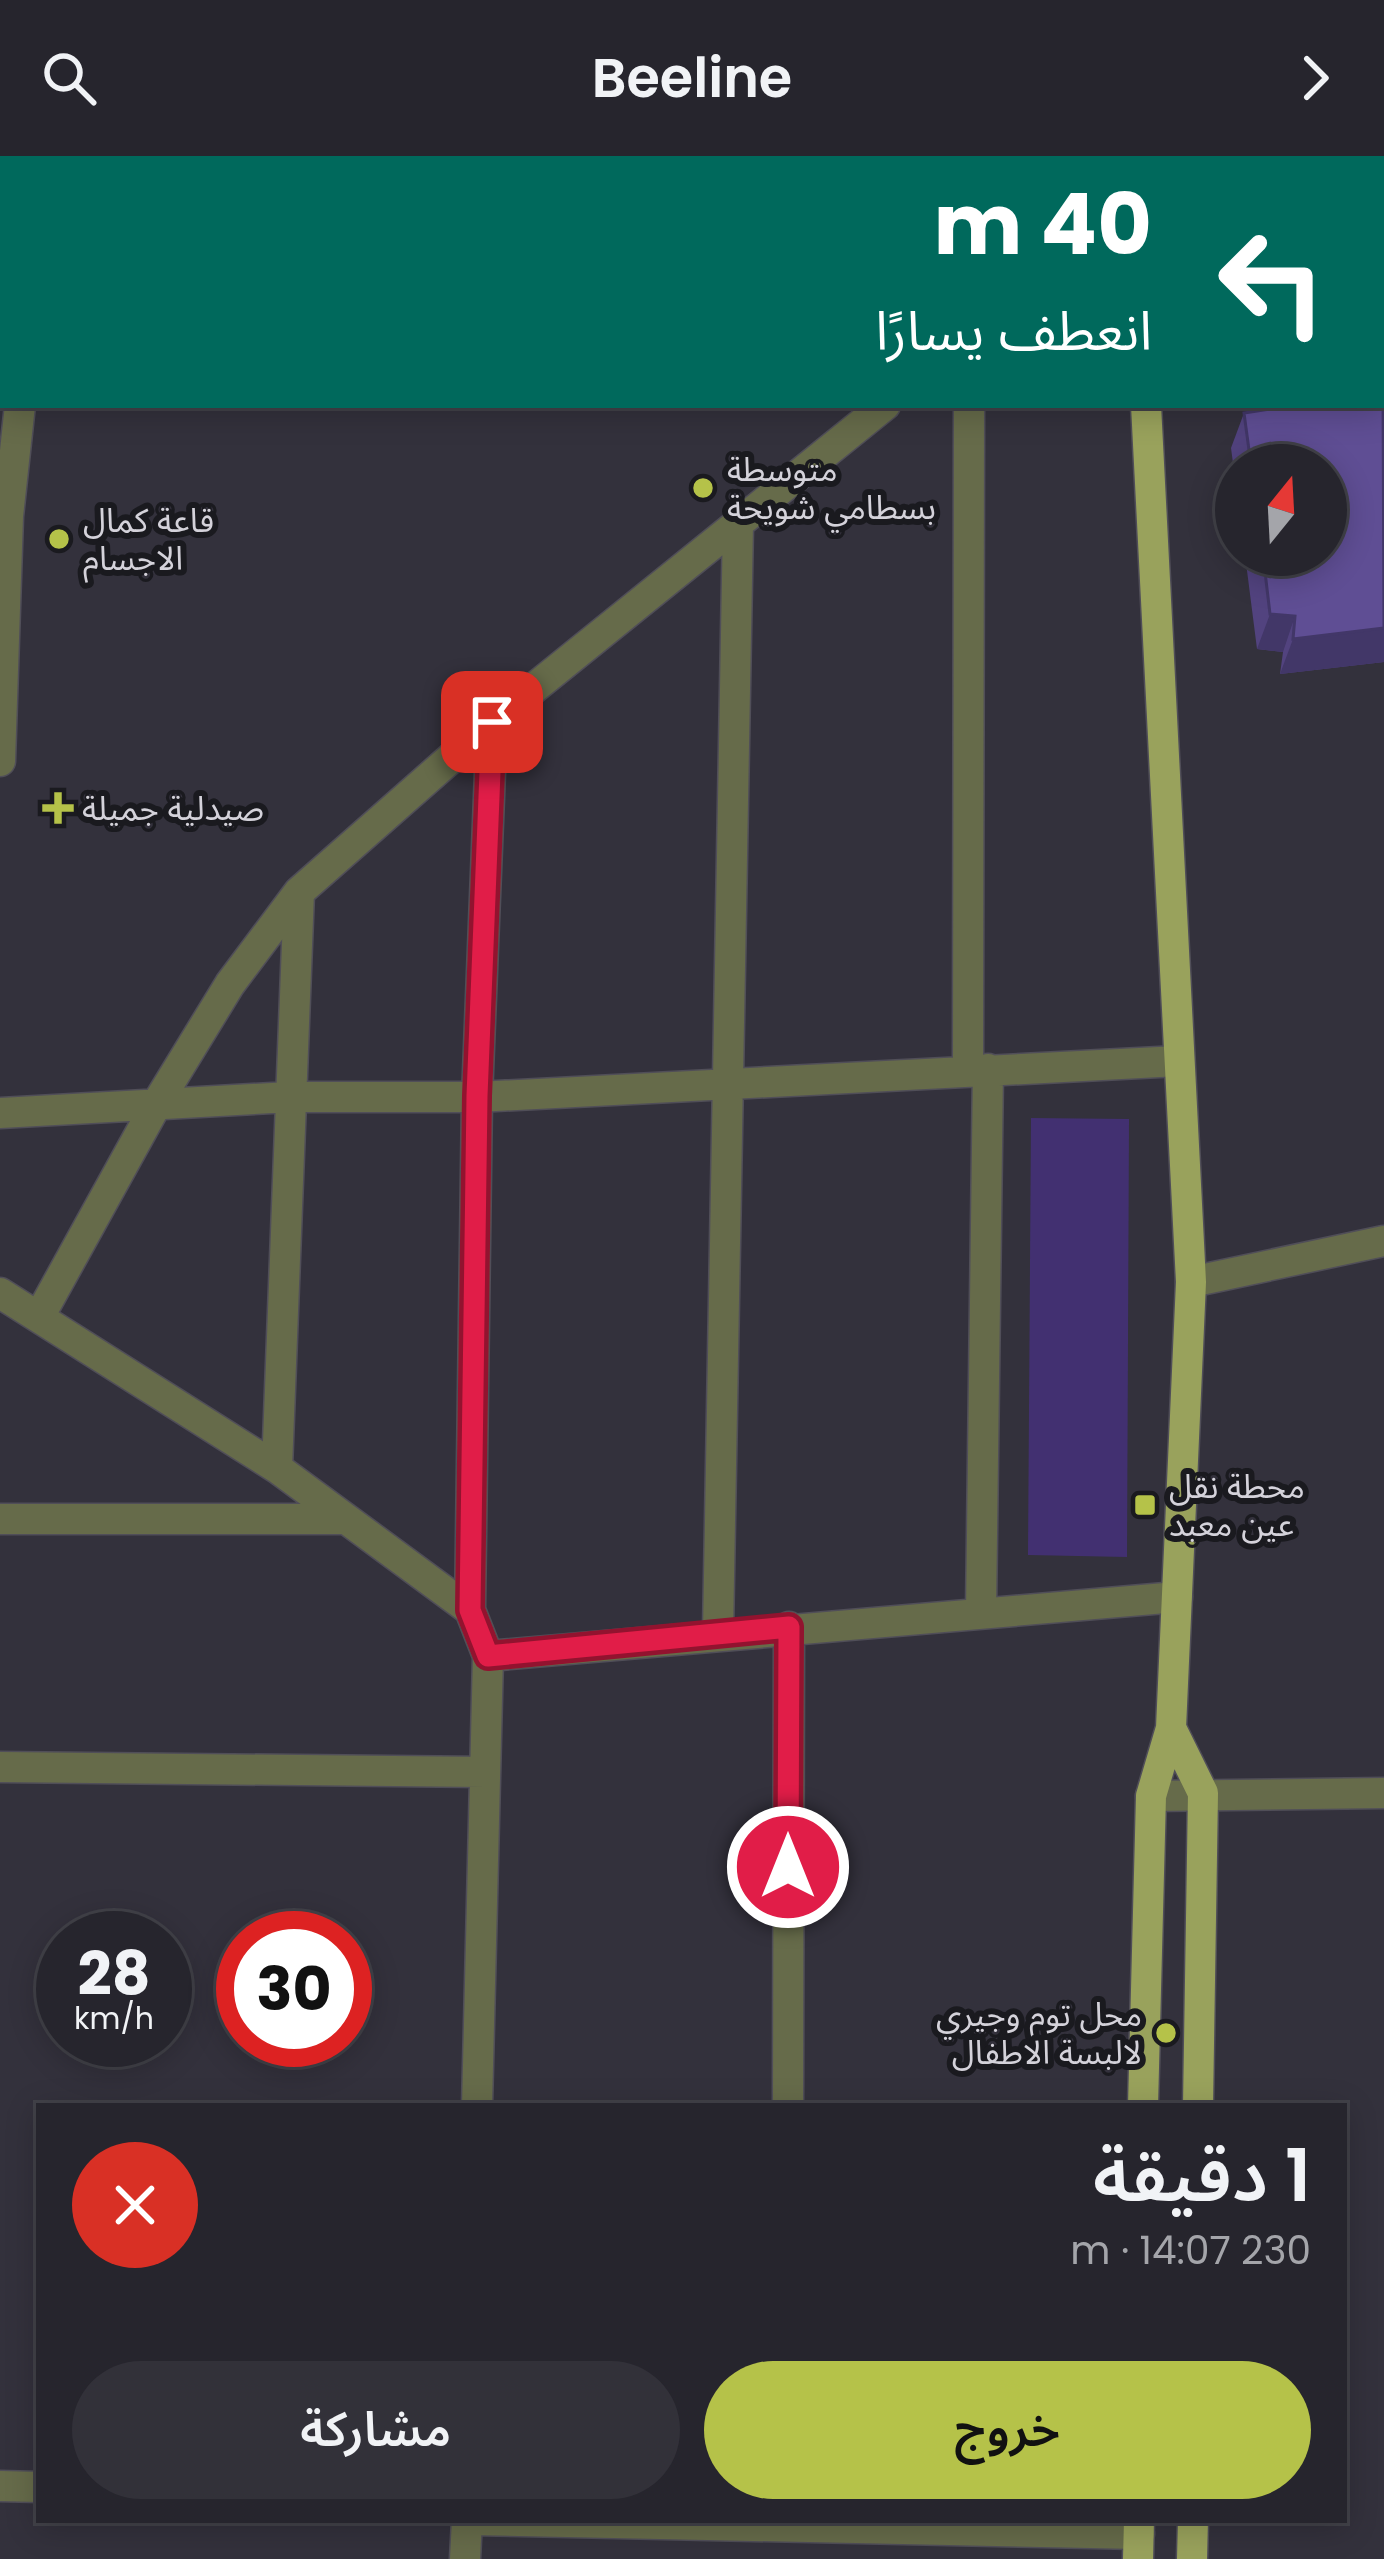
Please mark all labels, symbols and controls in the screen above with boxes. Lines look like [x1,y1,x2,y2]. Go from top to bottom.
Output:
text: Beeline [592,40,792,116]
icon: search [36,45,102,111]
icon: forward [1282,45,1348,111]
text: 40 m [934,166,1152,283]
icon: left [1194,204,1350,360]
text: انعطف يسارًا [875,293,1152,369]
north arrow [1215,444,1347,576]
map controls [1215,444,1347,576]
place label: متوسطة بسطامي شويحة [727,446,936,533]
marker: متوسطة بسطامي شويحة [690,475,716,501]
place label: قاعة كمال الاجسام [83,497,214,583]
marker: قاعة كمال الاجسام [46,526,72,552]
pin [441,671,543,773]
icon: arrive [459,689,525,755]
place label: صيدلية جميلة [82,785,264,832]
marker: صيدلية جميلة [45,795,71,821]
place label: محطة نقل عين معبد [1169,1463,1305,1548]
marker: محطة نقل عين معبد [1132,1492,1158,1518]
position arrow [725,1804,851,1930]
speed limit sign: 30 [216,1911,372,2067]
text: 28 [77,1932,151,2016]
place label: محل توم وجيري لالبسة الاطفال [936,1991,1142,2076]
text: km/h [74,1997,154,2040]
marker: محل توم وجيري لالبسة الاطفال [1153,2020,1179,2046]
text: 1 دقيقة [1093,2125,1311,2226]
button: close [72,2142,198,2268]
text: 230 m · 14:07 [1070,2223,1311,2278]
button: مشاركة [72,2361,680,2499]
button: خروج [704,2361,1311,2499]

